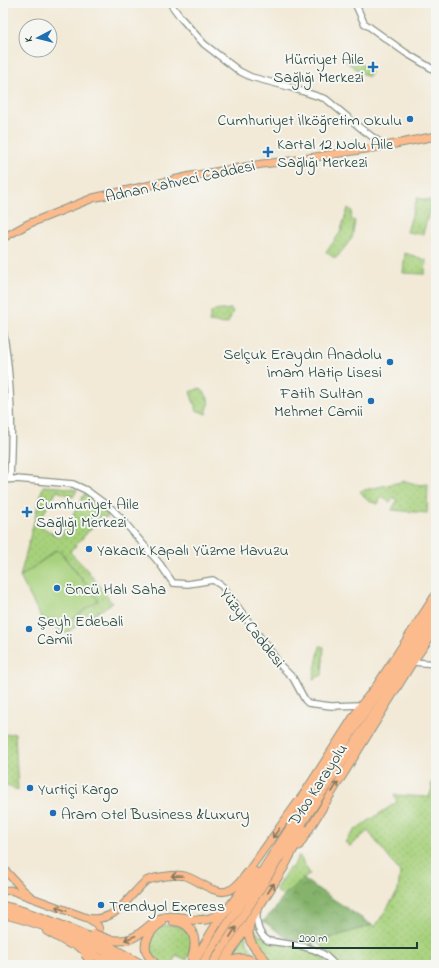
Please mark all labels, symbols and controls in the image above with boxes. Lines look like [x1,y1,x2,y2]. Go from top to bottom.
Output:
north arrow [18,18,58,58]
text: K [21,35,37,43]
place label: Hürriyet Aile Sağlığı Merkezi [273,48,365,90]
marker: Hürriyet Aile Sağlığı Merkezi [367,61,379,73]
place label: Cumhuriyet İlköğretim Okulu [218,109,402,133]
marker: Cumhuriyet İlköğretim Okulu [405,114,415,124]
place label: Kartal 12 Nolu Aile Sağlığı Merkezi [277,133,394,175]
marker: Kartal 12 Nolu Aile Sağlığı Merkezi [262,146,274,158]
street label: Adnan Kahveci Caddesi [103,154,258,210]
place label: Selçuk Eraydın Anadolu İmam Hatip Lisesi [223,343,382,385]
marker: Selçuk Eraydın Anadolu İmam Hatip Lisesi [385,357,395,367]
place label: Fatih Sultan Mehmet Camii [274,382,363,424]
marker: Fatih Sultan Mehmet Camii [366,396,376,406]
place label: Cumhuriyet Aile Sağlığı Merkezi [36,493,140,535]
marker: Cumhuriyet Aile Sağlığı Merkezi [21,506,33,518]
place label: Yakacık Kapalı Yüzme Havuzu [97,539,289,563]
marker: Yakacık Kapalı Yüzme Havuzu [84,544,94,554]
place label: Öncü Halı Saha [65,578,166,602]
marker: Öncü Halı Saha [52,583,62,593]
street label: Yüzyıl Caddesi [213,583,290,673]
place label: Şeyh Edebali Camii [37,610,124,652]
marker: Şeyh Edebali Camii [24,624,34,634]
street label: D100 Karayolu [283,739,354,832]
place label: Yurtiçi Kargo [38,778,119,802]
one-way arrow [331,782,339,793]
marker: Yurtiçi Kargo [25,783,35,793]
place label: Aram Otel Business &Luxury [61,803,249,827]
marker: Aram Otel Business &Luxury [48,808,58,818]
one-way arrow [272,827,280,838]
one-way arrow [171,872,184,880]
one-way arrow [267,882,275,893]
place label: Trendyol Express [109,895,225,919]
marker: Trendyol Express [96,900,106,910]
one-way arrow [55,904,67,912]
scale bar [293,924,417,950]
one-way arrow [229,927,237,938]
text: 200 m [299,930,328,948]
one-way arrow [125,934,137,942]

